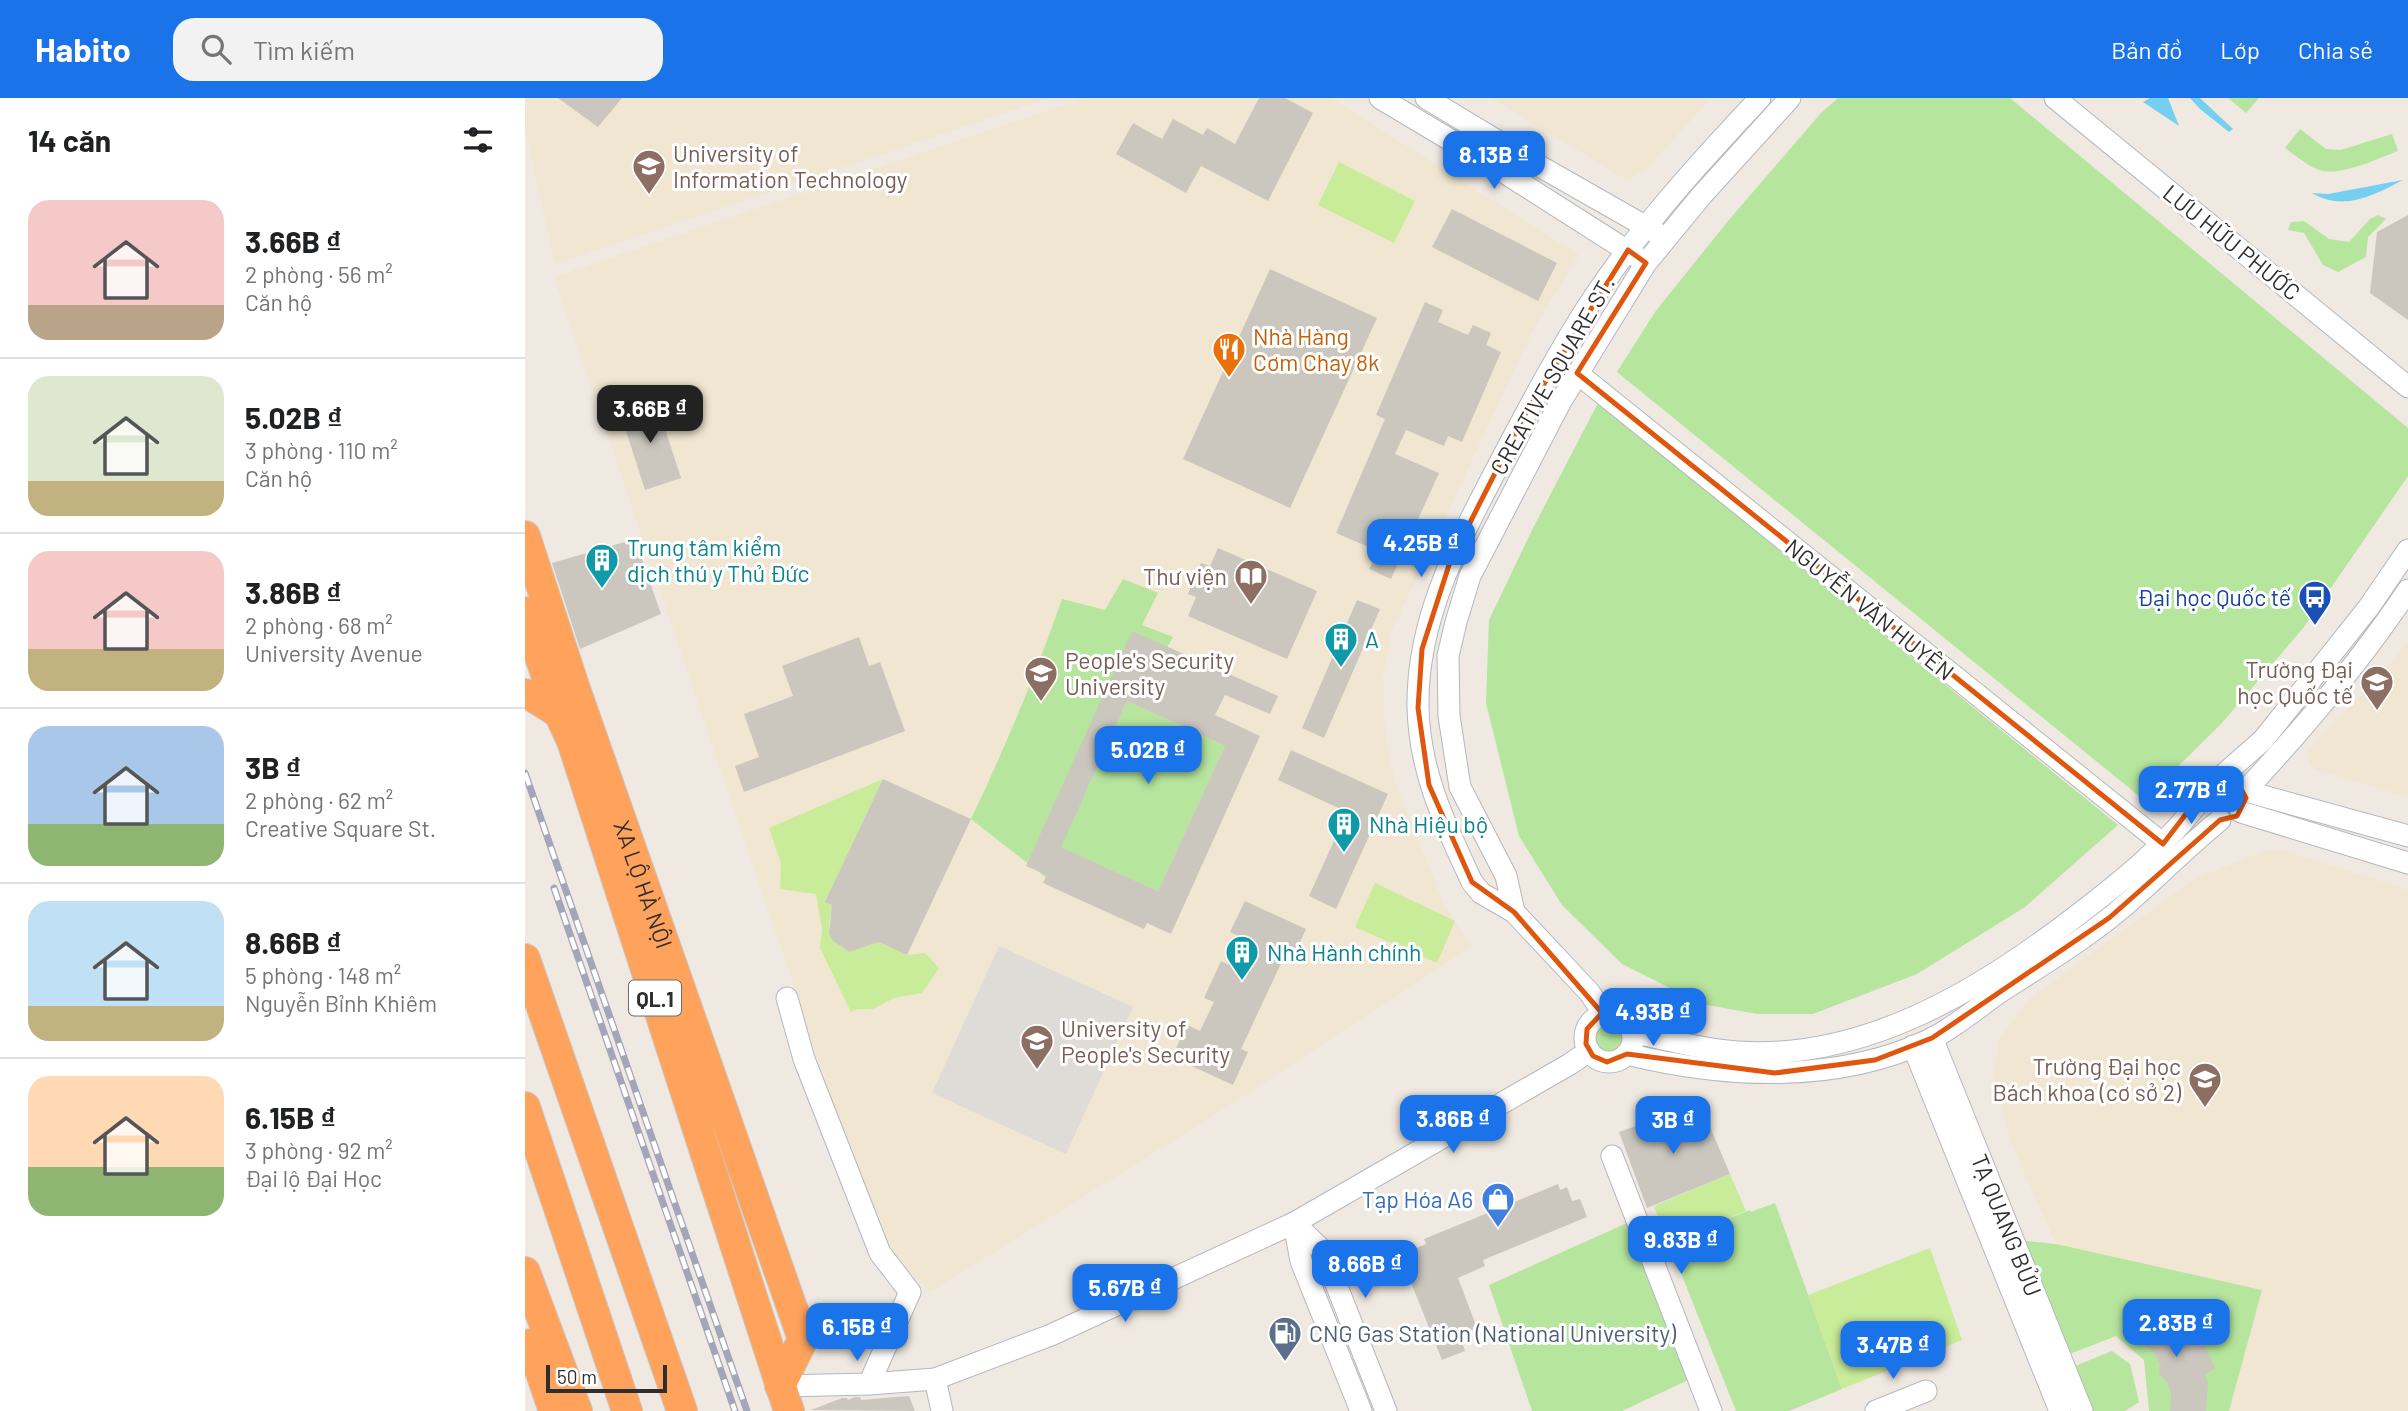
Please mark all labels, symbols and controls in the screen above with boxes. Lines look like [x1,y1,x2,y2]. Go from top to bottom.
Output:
search box [173,18,663,81]
text: Habito [35,29,131,69]
icon: search [197,30,235,68]
text: Tìm kiếm [253,34,355,65]
text: Bản đồ [2111,35,2182,64]
text: Lớp [2220,35,2260,64]
text: Chia sẻ [2298,35,2373,64]
icon: filters [459,121,497,159]
text: 14 căn [28,122,111,158]
pin: 8.13B ₫ [1429,132,1559,191]
place label: University of Information Technology [673,139,908,193]
text: 8.13B ₫ [1459,140,1529,168]
school or university icon: University of Information Technology [630,147,668,196]
street label: LƯU HỮU PHƯỚC [2158,178,2306,306]
text: 3.66B ₫ [245,223,342,259]
icon: home [84,228,168,312]
text: 2 phòng · 56 m² [245,260,393,288]
street label: CREATIVE SQUARE ST. [1484,271,1620,479]
text: Căn hộ [245,288,312,316]
place label: Nhà Hàng Cơm Chay 8k [1253,322,1380,376]
restaurant icon: Nhà Hàng Cơm Chay 8k [1210,330,1248,379]
pin: 3.66B ₫ [585,386,715,445]
text: 3.66B ₫ [613,394,687,422]
text: 5.02B ₫ [245,399,342,435]
icon: home [84,404,168,488]
text: 3 phòng · 110 m² [245,436,398,464]
text: Căn hộ [245,464,312,492]
pin: 4.25B ₫ [1356,519,1486,579]
text: 4.25B ₫ [1383,528,1459,556]
street label: NGUYỄN VĂN HUYÊN [1780,531,1961,686]
place label: Trung tâm kiểm dịch thú y Thủ Đức [627,533,810,587]
building icon: Trung tâm kiểm dịch thú y Thủ Đức [583,541,621,590]
library icon: Thư viện [1232,557,1270,606]
place label: Thư viện [1143,562,1227,590]
text: 3.86B ₫ [245,574,342,610]
bus stop icon: Đại học Quốc tế [2296,578,2334,627]
icon: home [84,579,168,663]
place label: Đại học Quốc tế [2137,583,2291,611]
text: 2 phòng · 68 m² [245,611,393,639]
building icon: A [1322,620,1360,669]
place label: A [1365,625,1379,653]
text: University Avenue [245,639,423,667]
place label: People's Security University [1065,646,1234,700]
school or university icon: People's Security University [1022,654,1060,703]
place label: Trường Đại học Quốc tế [2237,655,2353,709]
school or university icon: Trường Đại học Quốc tế [2358,663,2396,712]
pin: 5.02B ₫ [1083,726,1213,786]
text: 5.02B ₫ [1111,735,1185,763]
text: 3B ₫ [245,749,301,785]
icon: home [84,754,168,838]
pin: 2.77B ₫ [2126,766,2256,826]
text: 2.77B ₫ [2155,775,2227,803]
text: 2 phòng · 62 m² [245,786,393,814]
building icon: Nhà Hiệu bộ [1325,805,1363,854]
place label: Nhà Hiệu bộ [1369,810,1488,838]
text: Creative Square St. [245,814,436,842]
street label: XA LỘ HÀ NỘI [608,817,679,952]
text: 8.66B ₫ [245,924,342,960]
icon: home [84,929,168,1013]
building icon: Nhà Hành chính [1223,933,1261,982]
place label: Nhà Hành chính [1267,938,1421,966]
text: 5 phòng · 148 m² [245,961,401,989]
road number: QL.1 [629,981,681,1016]
pin: 4.93B ₫ [1588,988,1718,1048]
text: Nguyễn Bỉnh Khiêm [245,989,437,1017]
text: 4.93B ₫ [1615,997,1691,1025]
place label: University of People's Security [1061,1014,1230,1068]
school or university icon: University of People's Security [1018,1022,1056,1071]
place label: Trường Đại học Bách khoa (cơ sở 2) [1992,1052,2182,1106]
school or university icon: Trường Đại học Bách khoa (cơ sở 2) [2186,1060,2224,1109]
pin: 3.86B ₫ [1388,1096,1518,1155]
pin: 3B ₫ [1632,1096,1714,1156]
text: 6.15B ₫ [245,1099,336,1135]
icon: home [84,1104,168,1188]
text: 3.86B ₫ [1416,1104,1490,1132]
text: 3B ₫ [1651,1105,1695,1133]
text: 3 phòng · 92 m² [245,1136,393,1164]
street label: TẠ QUANG BỬU [1966,1150,2048,1300]
text: Đại lộ Đại Học [245,1164,382,1192]
shop icon: Tạp Hóa A6 [1479,1180,1517,1229]
place label: Tạp Hóa A6 [1362,1185,1473,1213]
pin: 9.83B ₫ [1616,1216,1746,1276]
text: 9.83B ₫ [1644,1225,1718,1253]
pin: 8.66B ₫ [1300,1240,1430,1300]
text: 8.66B ₫ [1328,1249,1402,1277]
pin: 5.67B ₫ [1060,1264,1190,1324]
text: 5.67B ₫ [1088,1273,1162,1301]
pin: 2.83B ₫ [2111,1300,2241,1359]
pin: 6.15B ₫ [792,1304,922,1363]
text: 2.83B ₫ [2139,1308,2213,1336]
text: 6.15B ₫ [822,1312,892,1340]
fuel station icon: CNG Gas Station (National University) [1266,1314,1304,1363]
place label: CNG Gas Station (National University) [1309,1319,1677,1347]
pin: 3.47B ₫ [1828,1322,1958,1381]
text: 3.47B ₫ [1857,1330,1929,1358]
scale bar [546,1362,667,1394]
text: 50 m [557,1365,597,1388]

